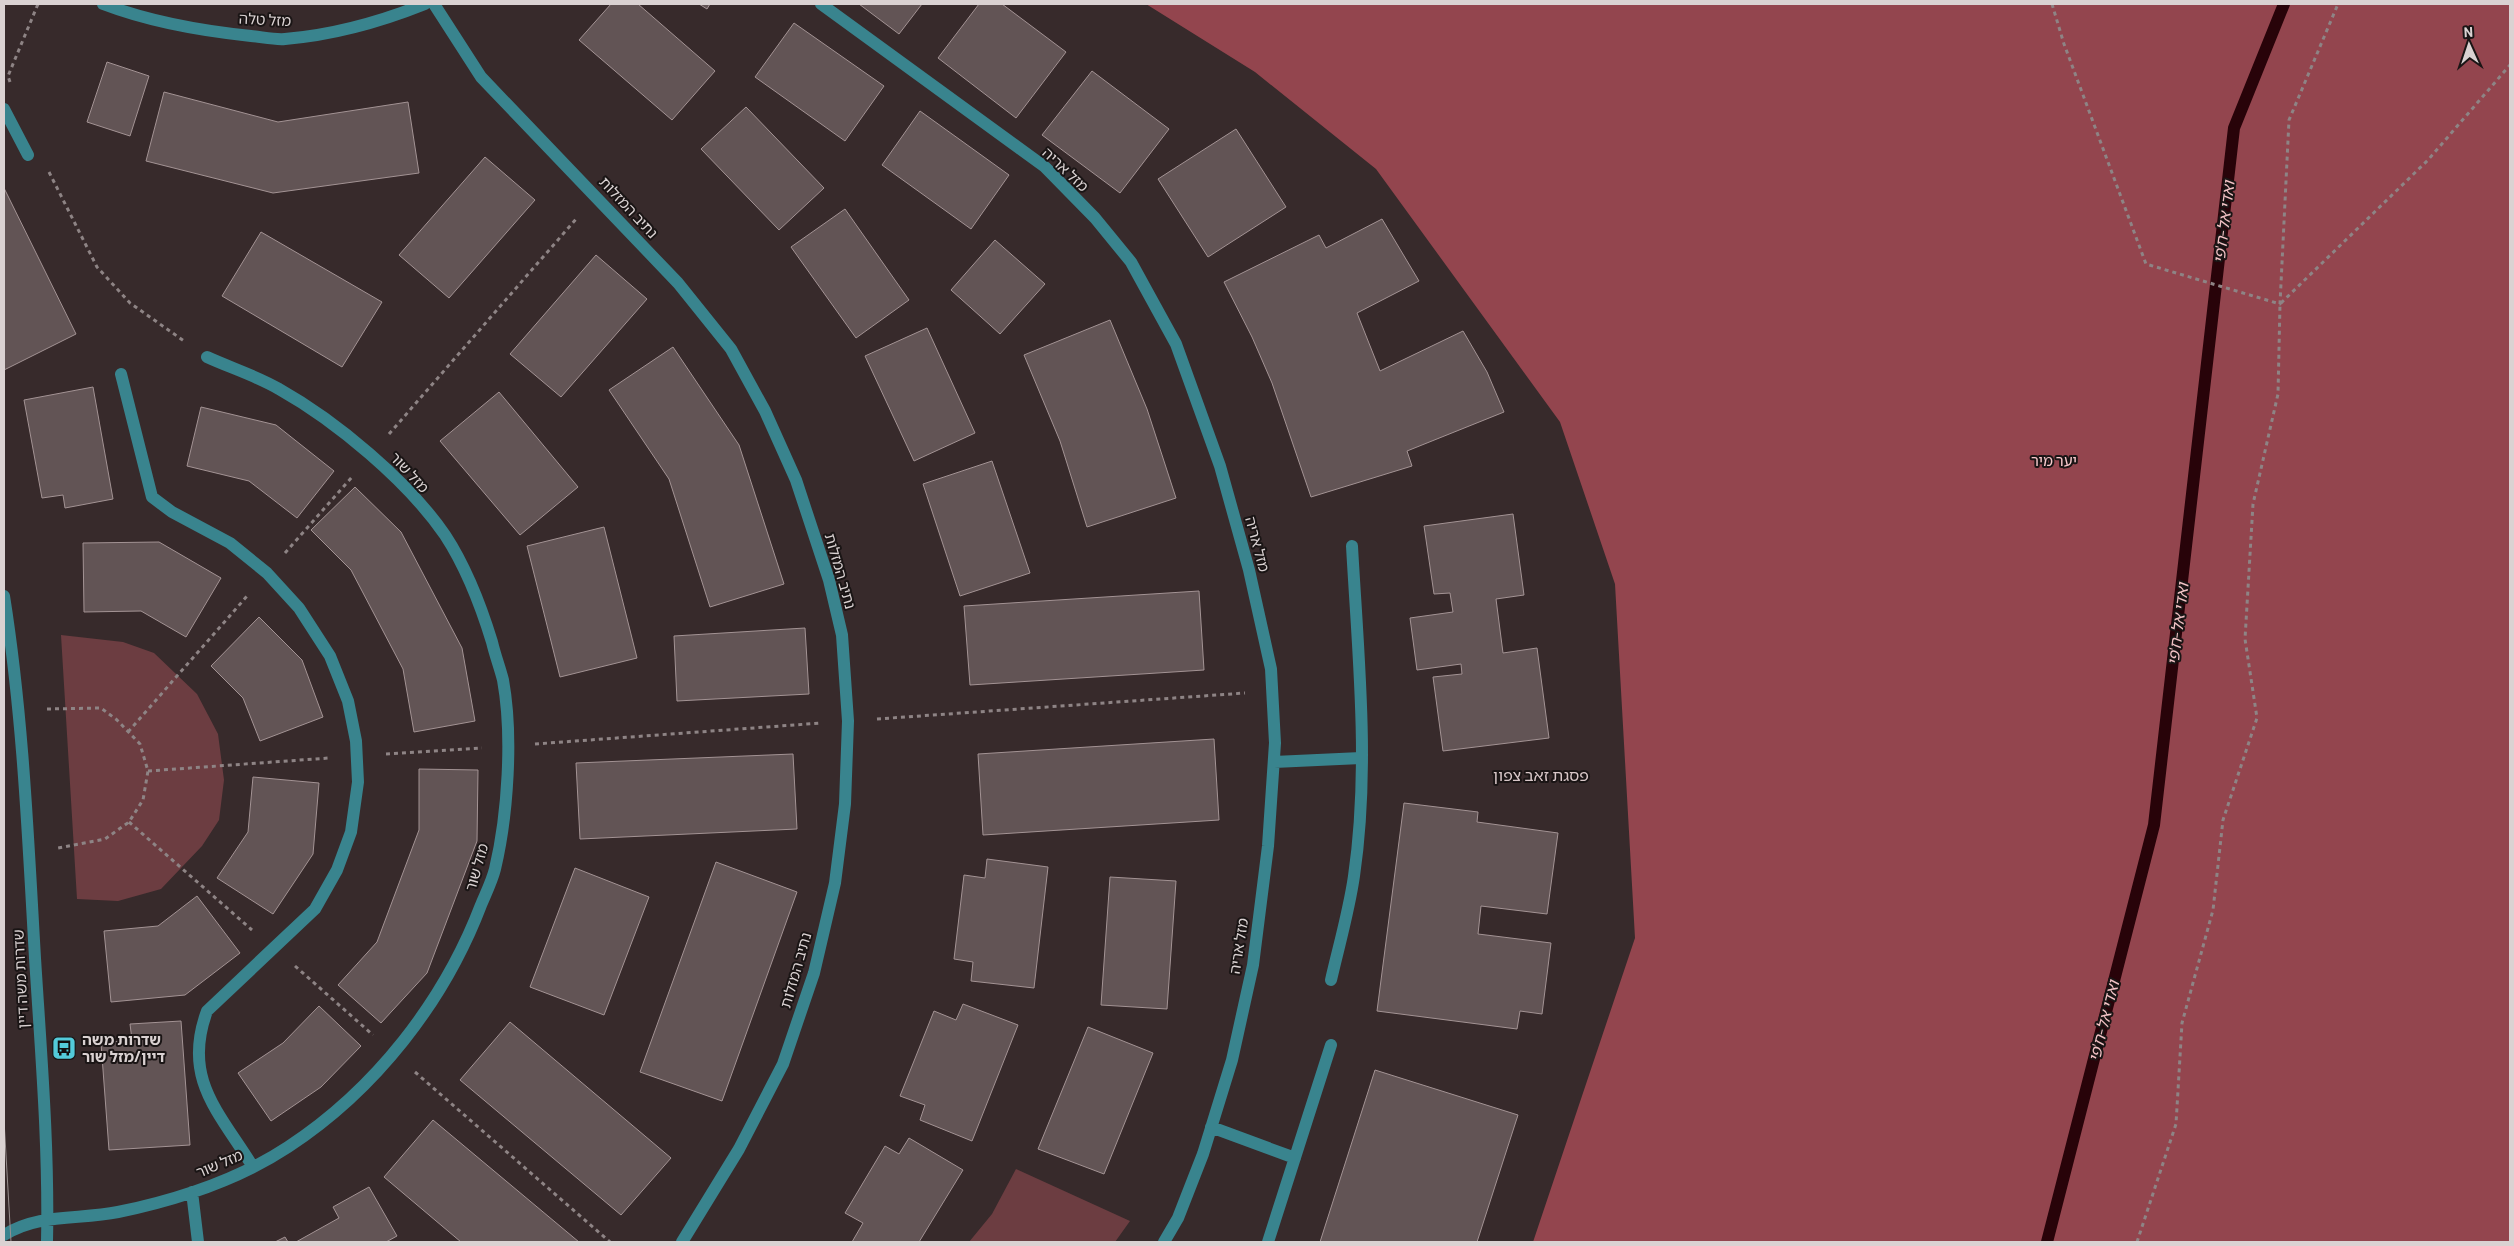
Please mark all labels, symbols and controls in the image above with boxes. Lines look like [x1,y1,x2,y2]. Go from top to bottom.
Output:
street label: מזל טלה [238,9,292,29]
north arrow [2444,20,2494,70]
text: N [2463,23,2473,40]
street label: מזל אריה [1039,143,1093,195]
street label: נתיב המזלות [596,172,662,242]
water label: ואדי אל-ח'פי [2209,179,2238,264]
street label: מזל שור [387,448,433,496]
park label: יער מיר [2031,451,2077,469]
street label: מזל אריה [1242,514,1274,574]
street label: נתיב המזלות [822,531,860,611]
water label: ואדי אל-ח'פי [2163,581,2192,666]
district label: פסגת זאב צפון [1493,765,1589,784]
street label: מזל שור [461,841,491,893]
street label: מזל אריה [1225,917,1251,975]
street label: שדרות משה דיין [8,929,32,1029]
street label: נתיב המזלות [776,930,814,1010]
water label: ואדי אל-ח'פי [2084,977,2123,1064]
place label: שדרות משה דיין/מזל שור [82,1030,165,1065]
bus stop icon: שדרות משה דיין/מזל שור [51,1035,77,1061]
street label: מזל שור [193,1145,245,1181]

